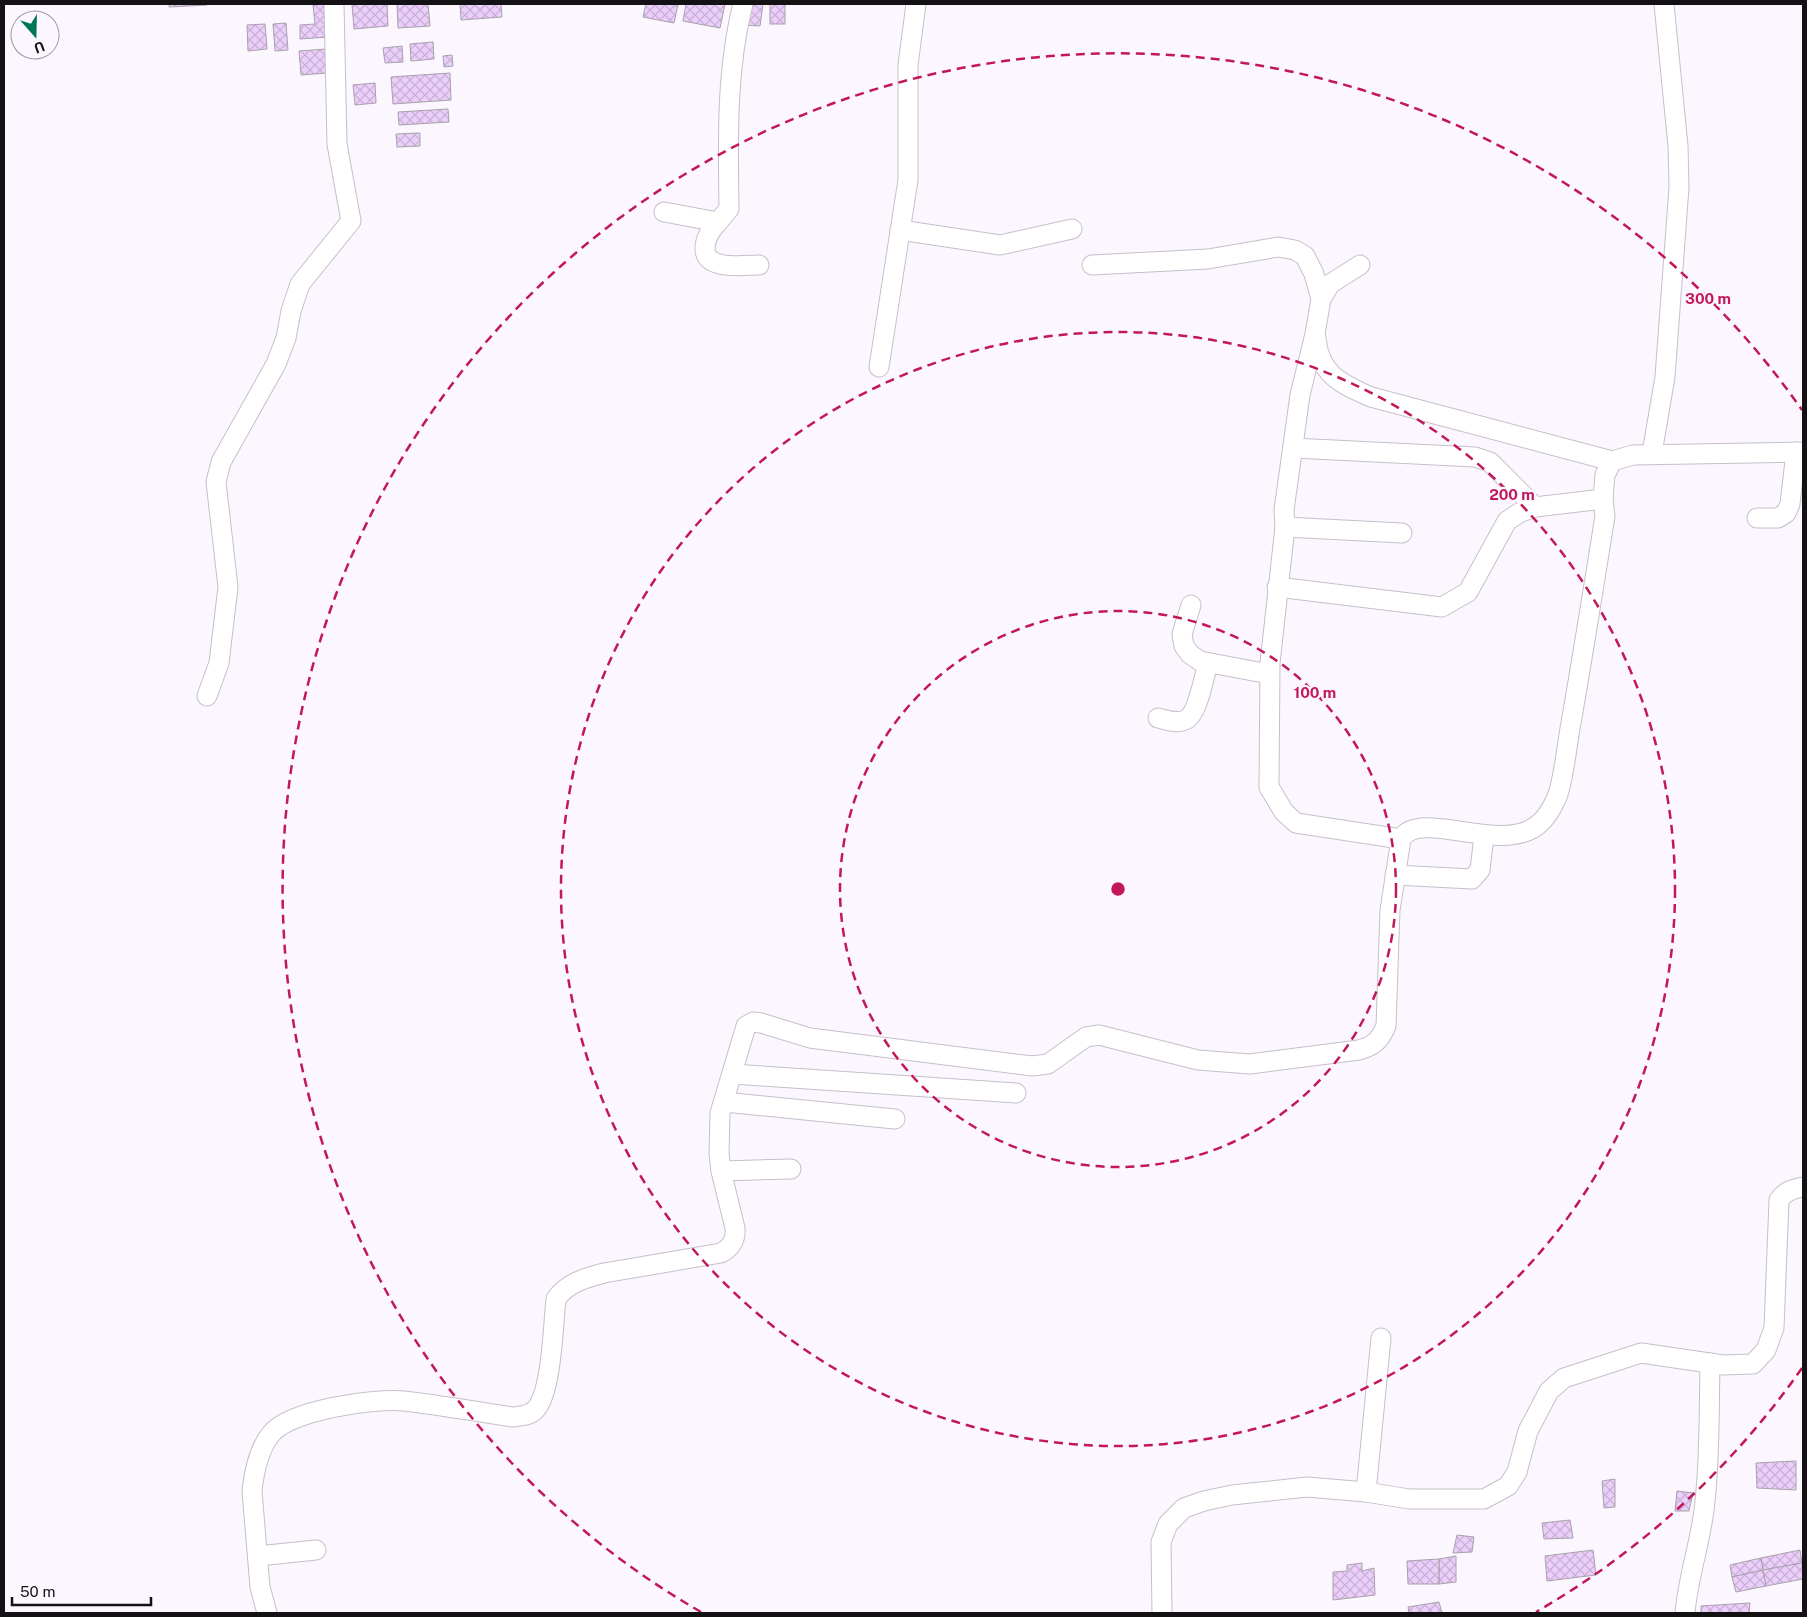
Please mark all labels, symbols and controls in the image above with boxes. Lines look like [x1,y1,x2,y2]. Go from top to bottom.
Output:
north arrow [10,10,60,60]
text: U [32,38,47,56]
text: 300 m [1685,290,1731,307]
text: 200 m [1489,486,1535,503]
text: 100 m [1294,684,1336,701]
centre of rings [1109,880,1127,898]
scale bar [12,1574,151,1606]
text: 50 m [20,1583,55,1600]

